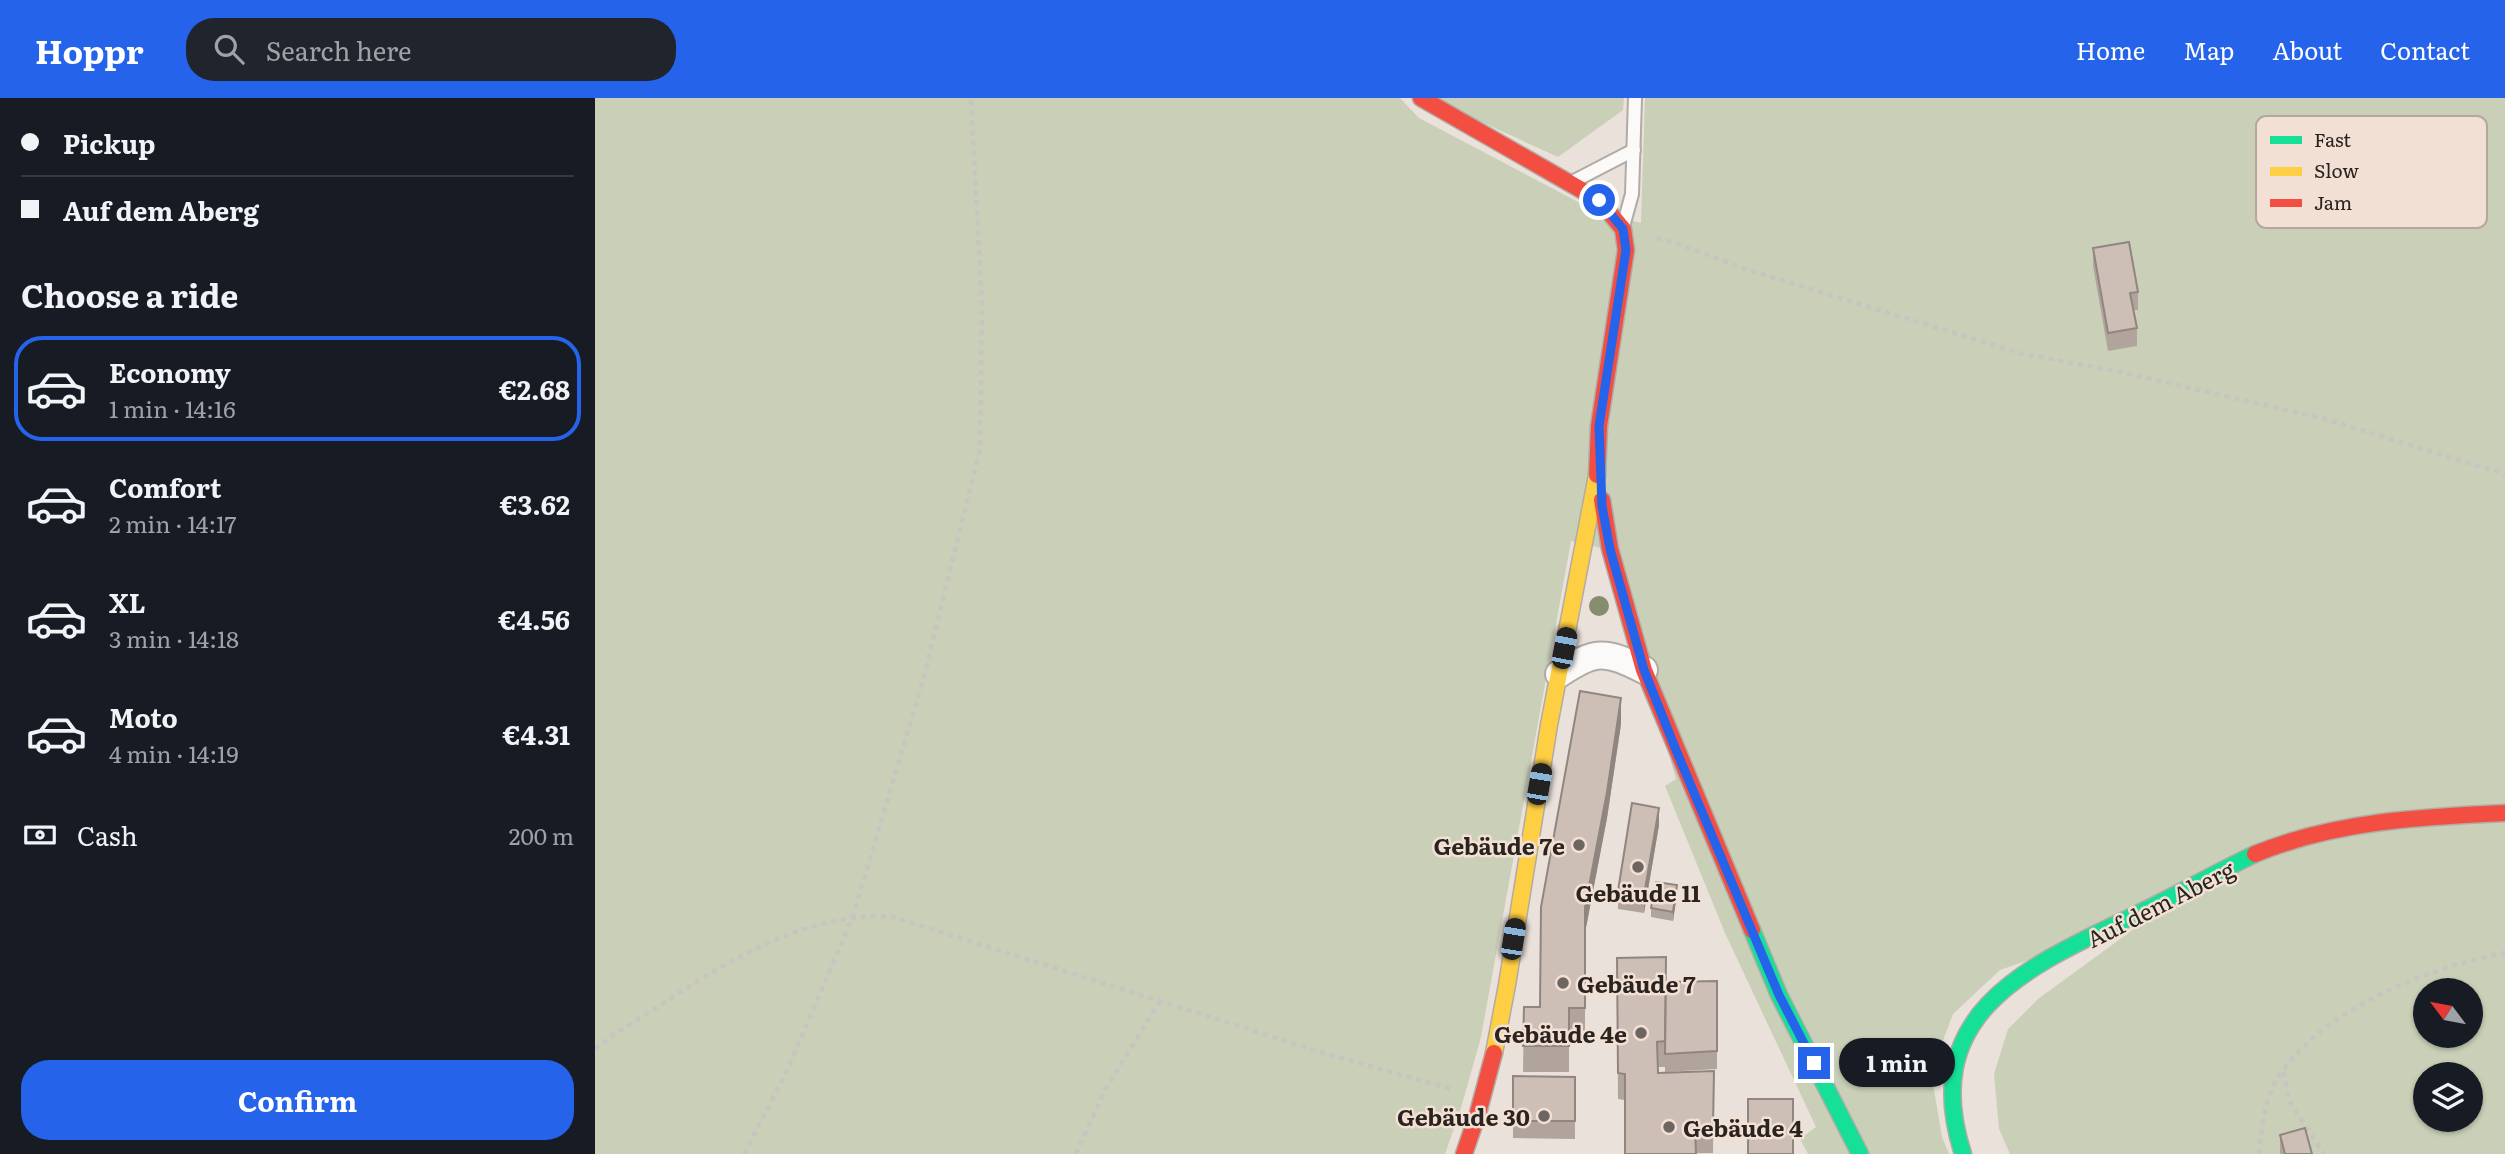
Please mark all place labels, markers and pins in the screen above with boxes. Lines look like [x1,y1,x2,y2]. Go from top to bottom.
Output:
place label: Gebäude 7e [1433,828,1565,862]
marker: Gebäude 7e [1571,837,1587,853]
marker: Gebäude 11 [1630,859,1646,875]
place label: Gebäude 11 [1575,875,1701,909]
place label: Gebäude 7 [1577,966,1696,1000]
marker: Gebäude 7 [1555,975,1571,991]
place label: Gebäude 4e [1494,1016,1627,1050]
marker: Gebäude 4e [1633,1025,1649,1041]
place label: Gebäude 30 [1397,1099,1530,1133]
marker: Gebäude 30 [1536,1108,1552,1124]
place label: Gebäude 4 [1683,1110,1803,1144]
marker: Gebäude 4 [1661,1119,1677,1135]

